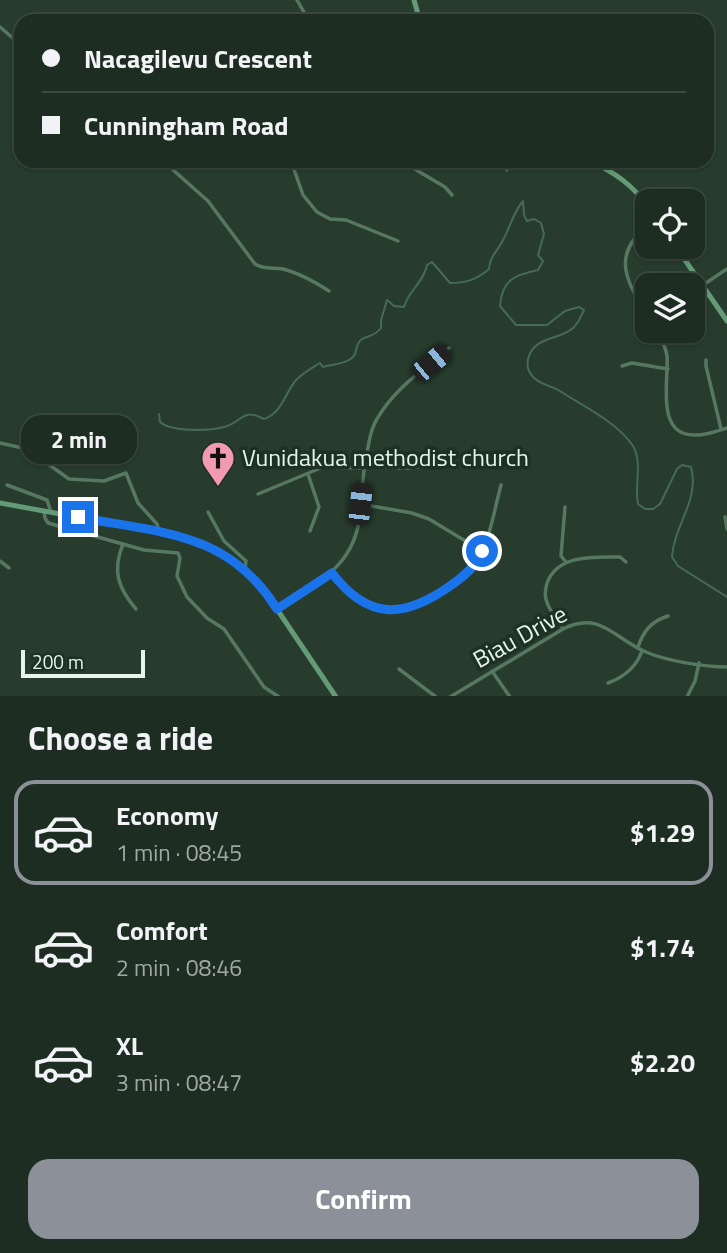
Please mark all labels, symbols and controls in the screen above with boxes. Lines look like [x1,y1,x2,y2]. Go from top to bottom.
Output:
text: Nacagilevu Crescent [84,39,312,78]
text: Cunningham Road [84,106,289,145]
map controls [635,189,705,343]
button: locate [635,189,705,259]
button: layers [635,273,705,343]
car [409,341,454,385]
callout: 2 min [20,416,136,464]
text: 2 min [51,422,107,457]
church icon: Vunidakua methodist church [199,439,237,488]
place label: Vunidakua methodist church [242,439,529,475]
car [348,482,373,526]
route end [62,501,94,533]
route start [466,535,498,567]
street label: Biau Drive [466,596,573,677]
text: 200 m [32,647,84,676]
scale bar [21,648,145,679]
text: Choose a ride [28,714,213,762]
text: Economy [116,796,218,835]
icon: car [32,801,95,864]
text: $1.29 [630,813,695,852]
text: 1 min · 08:45 [116,835,242,870]
text: Comfort [116,911,208,950]
icon: car [32,916,95,979]
text: $1.74 [630,928,695,967]
text: 2 min · 08:46 [116,950,242,985]
text: XL [116,1026,143,1065]
icon: car [32,1031,95,1094]
text: $2.20 [630,1043,695,1082]
text: 3 min · 08:47 [116,1065,242,1100]
button: Confirm [28,1159,699,1239]

